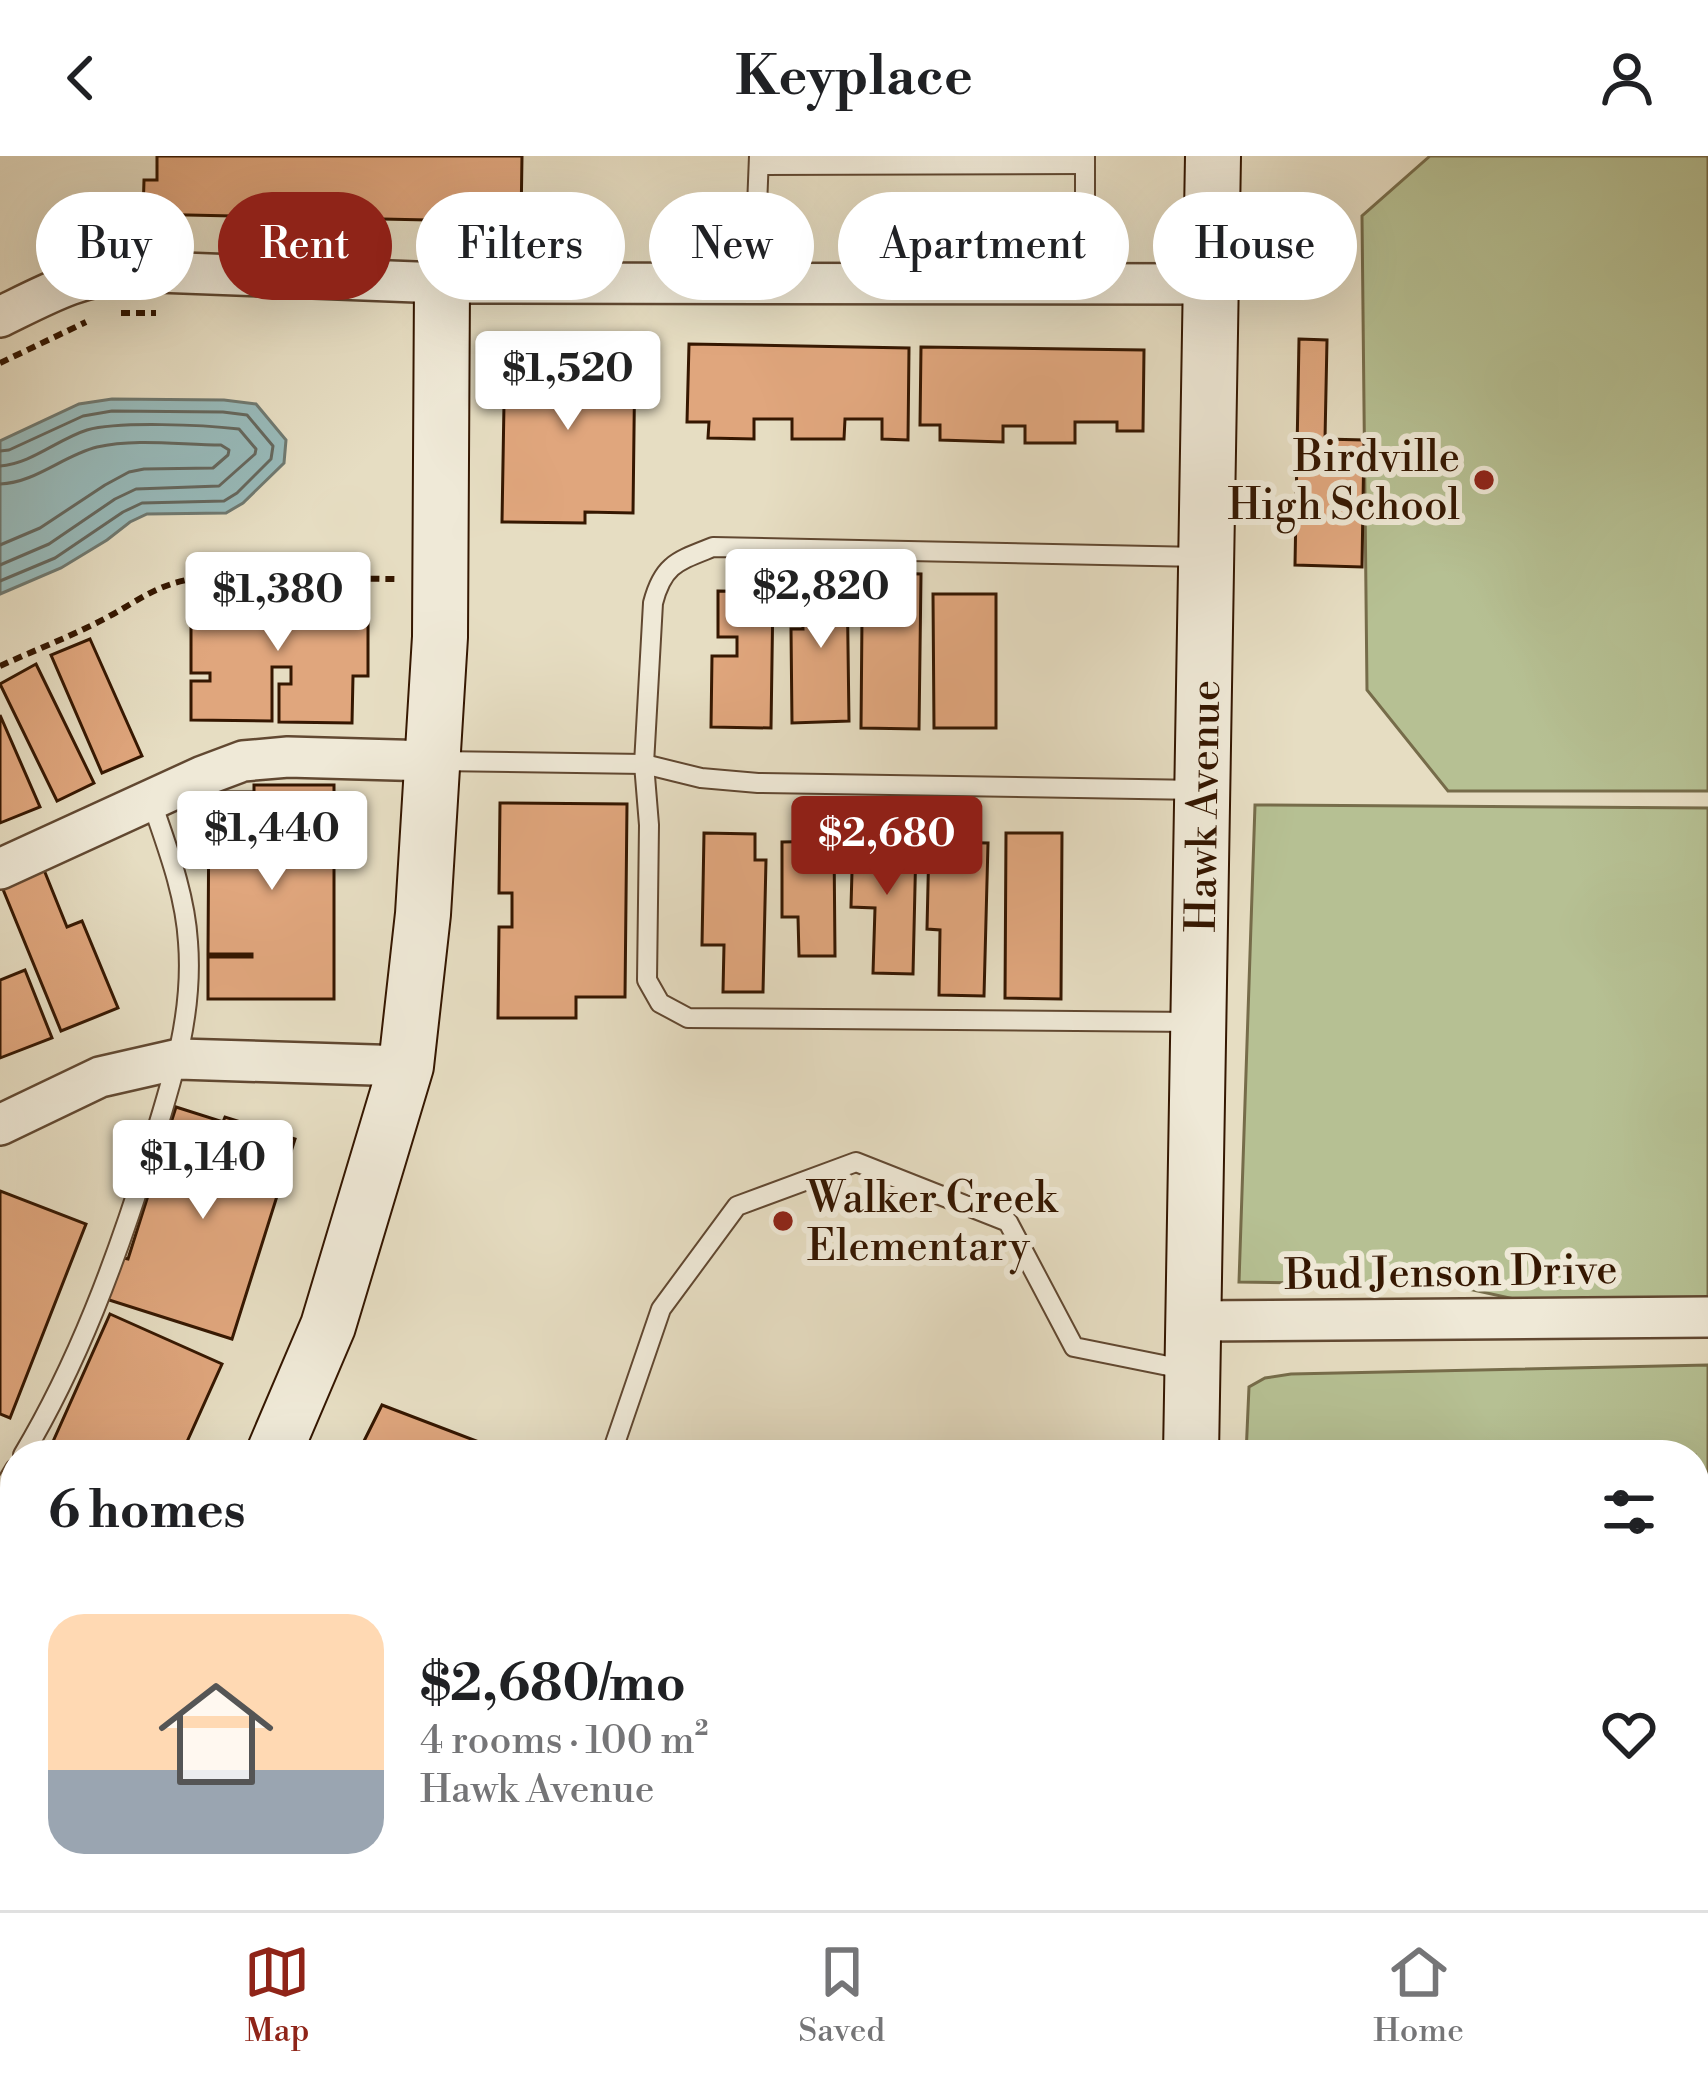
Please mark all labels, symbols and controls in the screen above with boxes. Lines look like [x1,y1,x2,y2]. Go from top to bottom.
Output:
text: Keyplace [735,44,973,112]
icon: back [48,45,114,111]
icon: person [1594,45,1660,111]
chip: Buy [36,192,194,300]
chip: Rent [218,192,392,300]
chip: Filters [416,192,625,300]
chip: New [649,192,814,300]
chip: Apartment [838,192,1129,300]
chip: House [1153,192,1357,300]
pin: $1,520 [470,331,666,433]
text: $1,520 [502,345,634,394]
place label: Birdville High School [1227,432,1460,534]
marker: Birdville High School [1471,467,1497,493]
pin: $2,820 [723,549,919,651]
pin: $1,380 [180,552,376,654]
text: $2,820 [752,563,890,612]
text: $1,380 [212,566,344,615]
street label: Hawk Avenue [1176,679,1233,933]
pin: $1,440 [174,791,370,893]
pin: $2,680 [789,796,985,898]
text: $1,440 [204,805,340,854]
text: $2,680 [818,810,956,859]
pin: $1,140 [105,1120,301,1222]
text: $1,140 [140,1134,266,1183]
place label: Walker Creek Elementary [805,1173,1059,1275]
marker: Walker Creek Elementary [770,1208,796,1234]
street label: Bud Jenson Drive [1283,1244,1618,1303]
icon: filters [1596,1479,1662,1545]
text: 6 homes [48,1480,246,1544]
text: $2,680/mo [420,1653,686,1717]
icon: home [144,1662,288,1806]
icon: heart [1596,1701,1662,1767]
text: 4 rooms · 100 m² [420,1717,708,1766]
text: Hawk Avenue [420,1766,655,1815]
tab: Map [244,1939,310,2052]
tab: Saved [798,1939,885,2052]
tab: Home [1373,1939,1464,2052]

